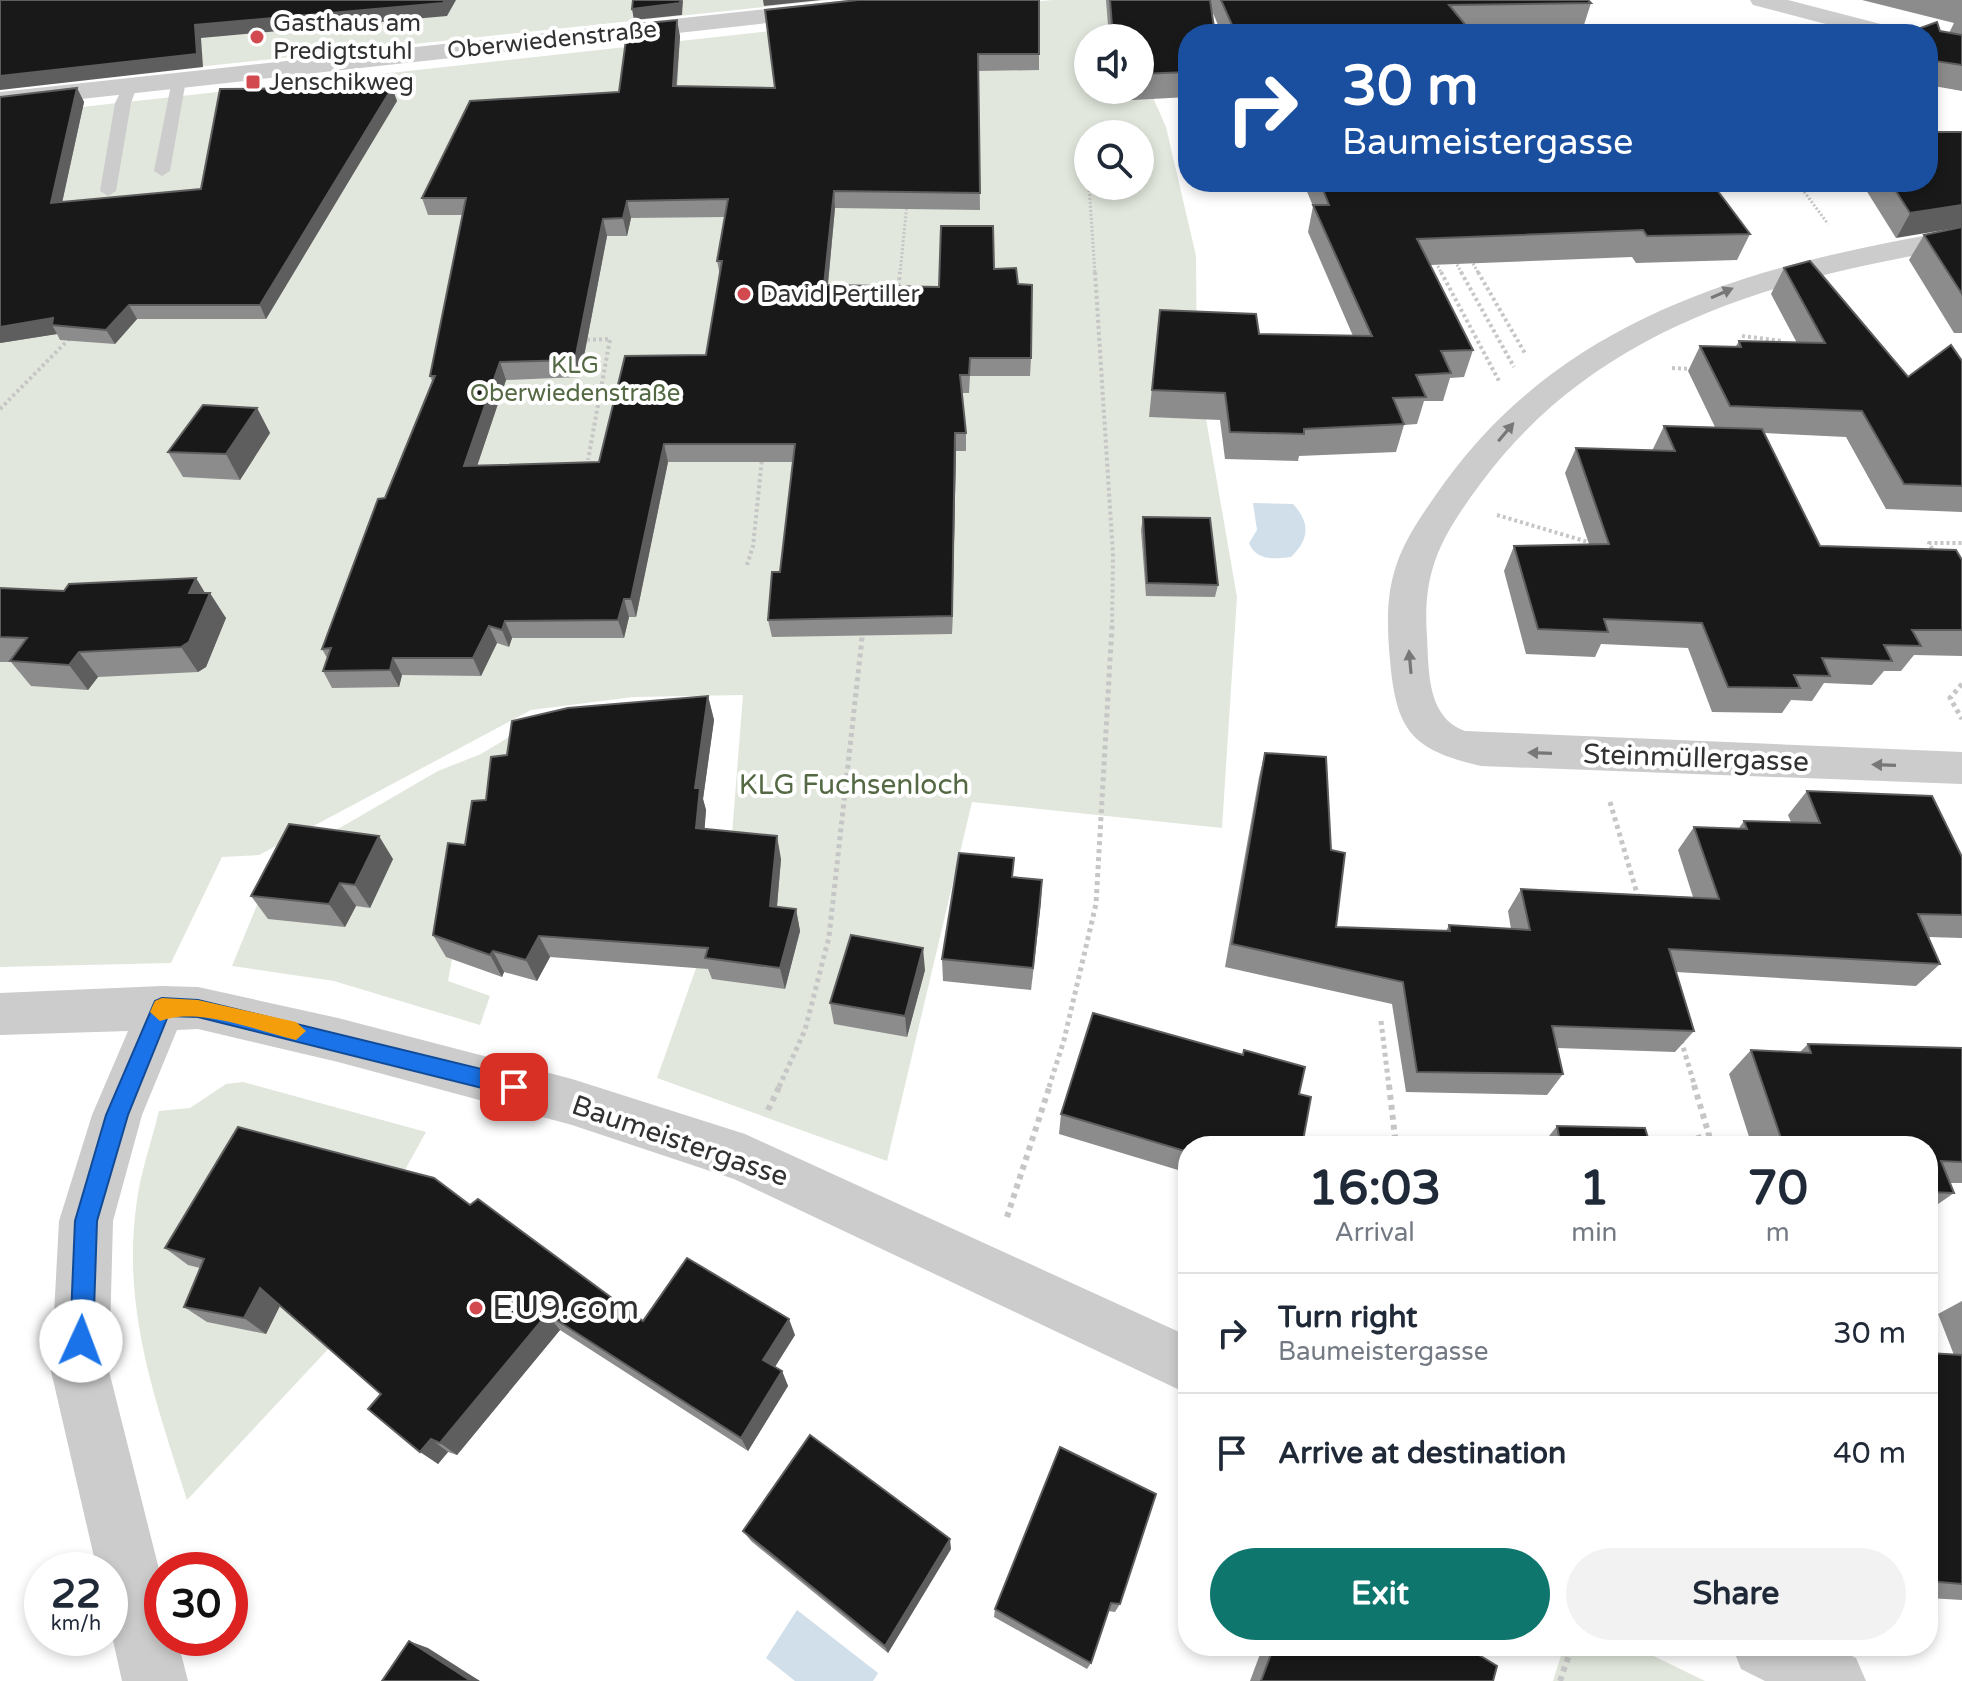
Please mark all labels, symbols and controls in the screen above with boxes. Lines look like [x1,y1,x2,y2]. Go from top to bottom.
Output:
place label: Gasthaus am Predigtstuhl [273,9,421,66]
street label: Oberwiedenstraße [446,15,658,65]
map controls [1074,24,1154,200]
button: sound [1074,24,1154,104]
marker: Gasthaus am Predigtstuhl [248,28,266,46]
text: 30 m [1342,53,1478,120]
icon: right [1210,56,1314,160]
place label: Jenschikweg [269,68,414,97]
marker: Jenschikweg [244,73,262,91]
button: search [1074,120,1154,200]
text: Baumeistergasse [1342,121,1634,164]
place label: David Pertiller [760,280,920,309]
marker: David Pertiller [735,285,753,303]
one-way arrow [1711,286,1734,300]
park label: KLG Oberwiedenstraße [470,351,680,408]
one-way arrow [1497,422,1514,442]
one-way arrow [1403,649,1416,674]
street label: Steinmüllergasse [1583,737,1809,779]
one-way arrow [1527,746,1552,759]
one-way arrow [1871,759,1896,772]
park label: KLG Fuchsenloch [739,768,969,802]
pin [480,1053,548,1121]
icon: arrive [492,1065,536,1109]
street label: Baumeistergasse [567,1088,793,1194]
text: 16:03 [1308,1160,1441,1218]
text: 1 [1579,1160,1609,1218]
text: 70 [1748,1160,1808,1218]
text: Arrival [1334,1217,1415,1248]
text: min [1571,1217,1617,1248]
text: m [1766,1217,1790,1248]
place label: EU9.com [492,1288,639,1329]
position arrow [39,1299,123,1383]
marker: EU9.com [467,1299,485,1317]
text: Turn right [1278,1299,1418,1336]
icon: right [1210,1311,1254,1355]
text: 30 m [1833,1315,1906,1352]
text: Baumeistergasse [1278,1336,1489,1367]
icon: arrive [1210,1431,1254,1475]
text: Arrive at destination [1278,1435,1566,1472]
text: 40 m [1833,1435,1906,1472]
button: Exit [1210,1548,1550,1640]
button: Share [1566,1548,1906,1640]
speed limit sign: 30 [144,1552,248,1656]
text: 22 [51,1570,101,1618]
text: km/h [51,1612,101,1636]

